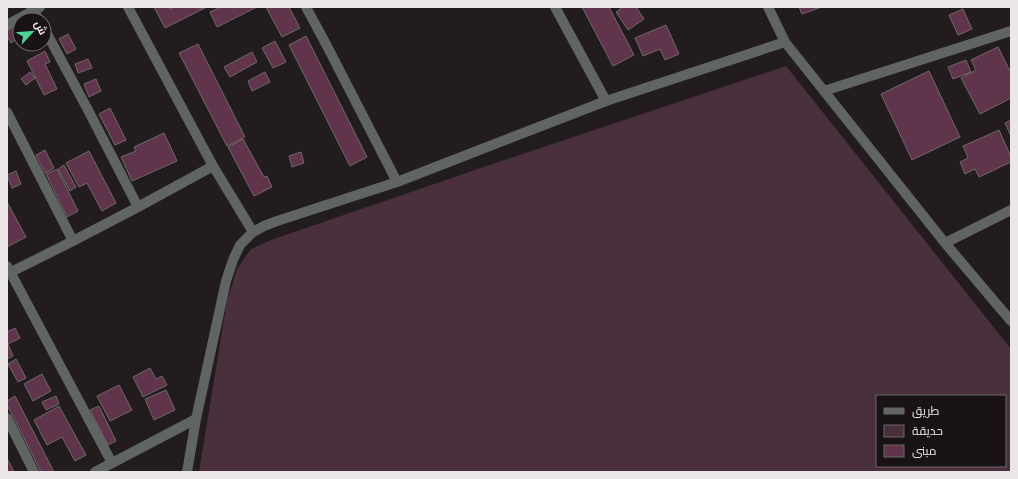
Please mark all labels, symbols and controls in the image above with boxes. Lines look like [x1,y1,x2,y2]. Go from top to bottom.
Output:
north arrow [12,12,52,52]
text: ش [32,18,50,37]
legend [876,395,1006,467]
text: طريق [912,403,940,418]
text: حديقة [912,423,943,438]
text: مبنى [912,443,937,458]

